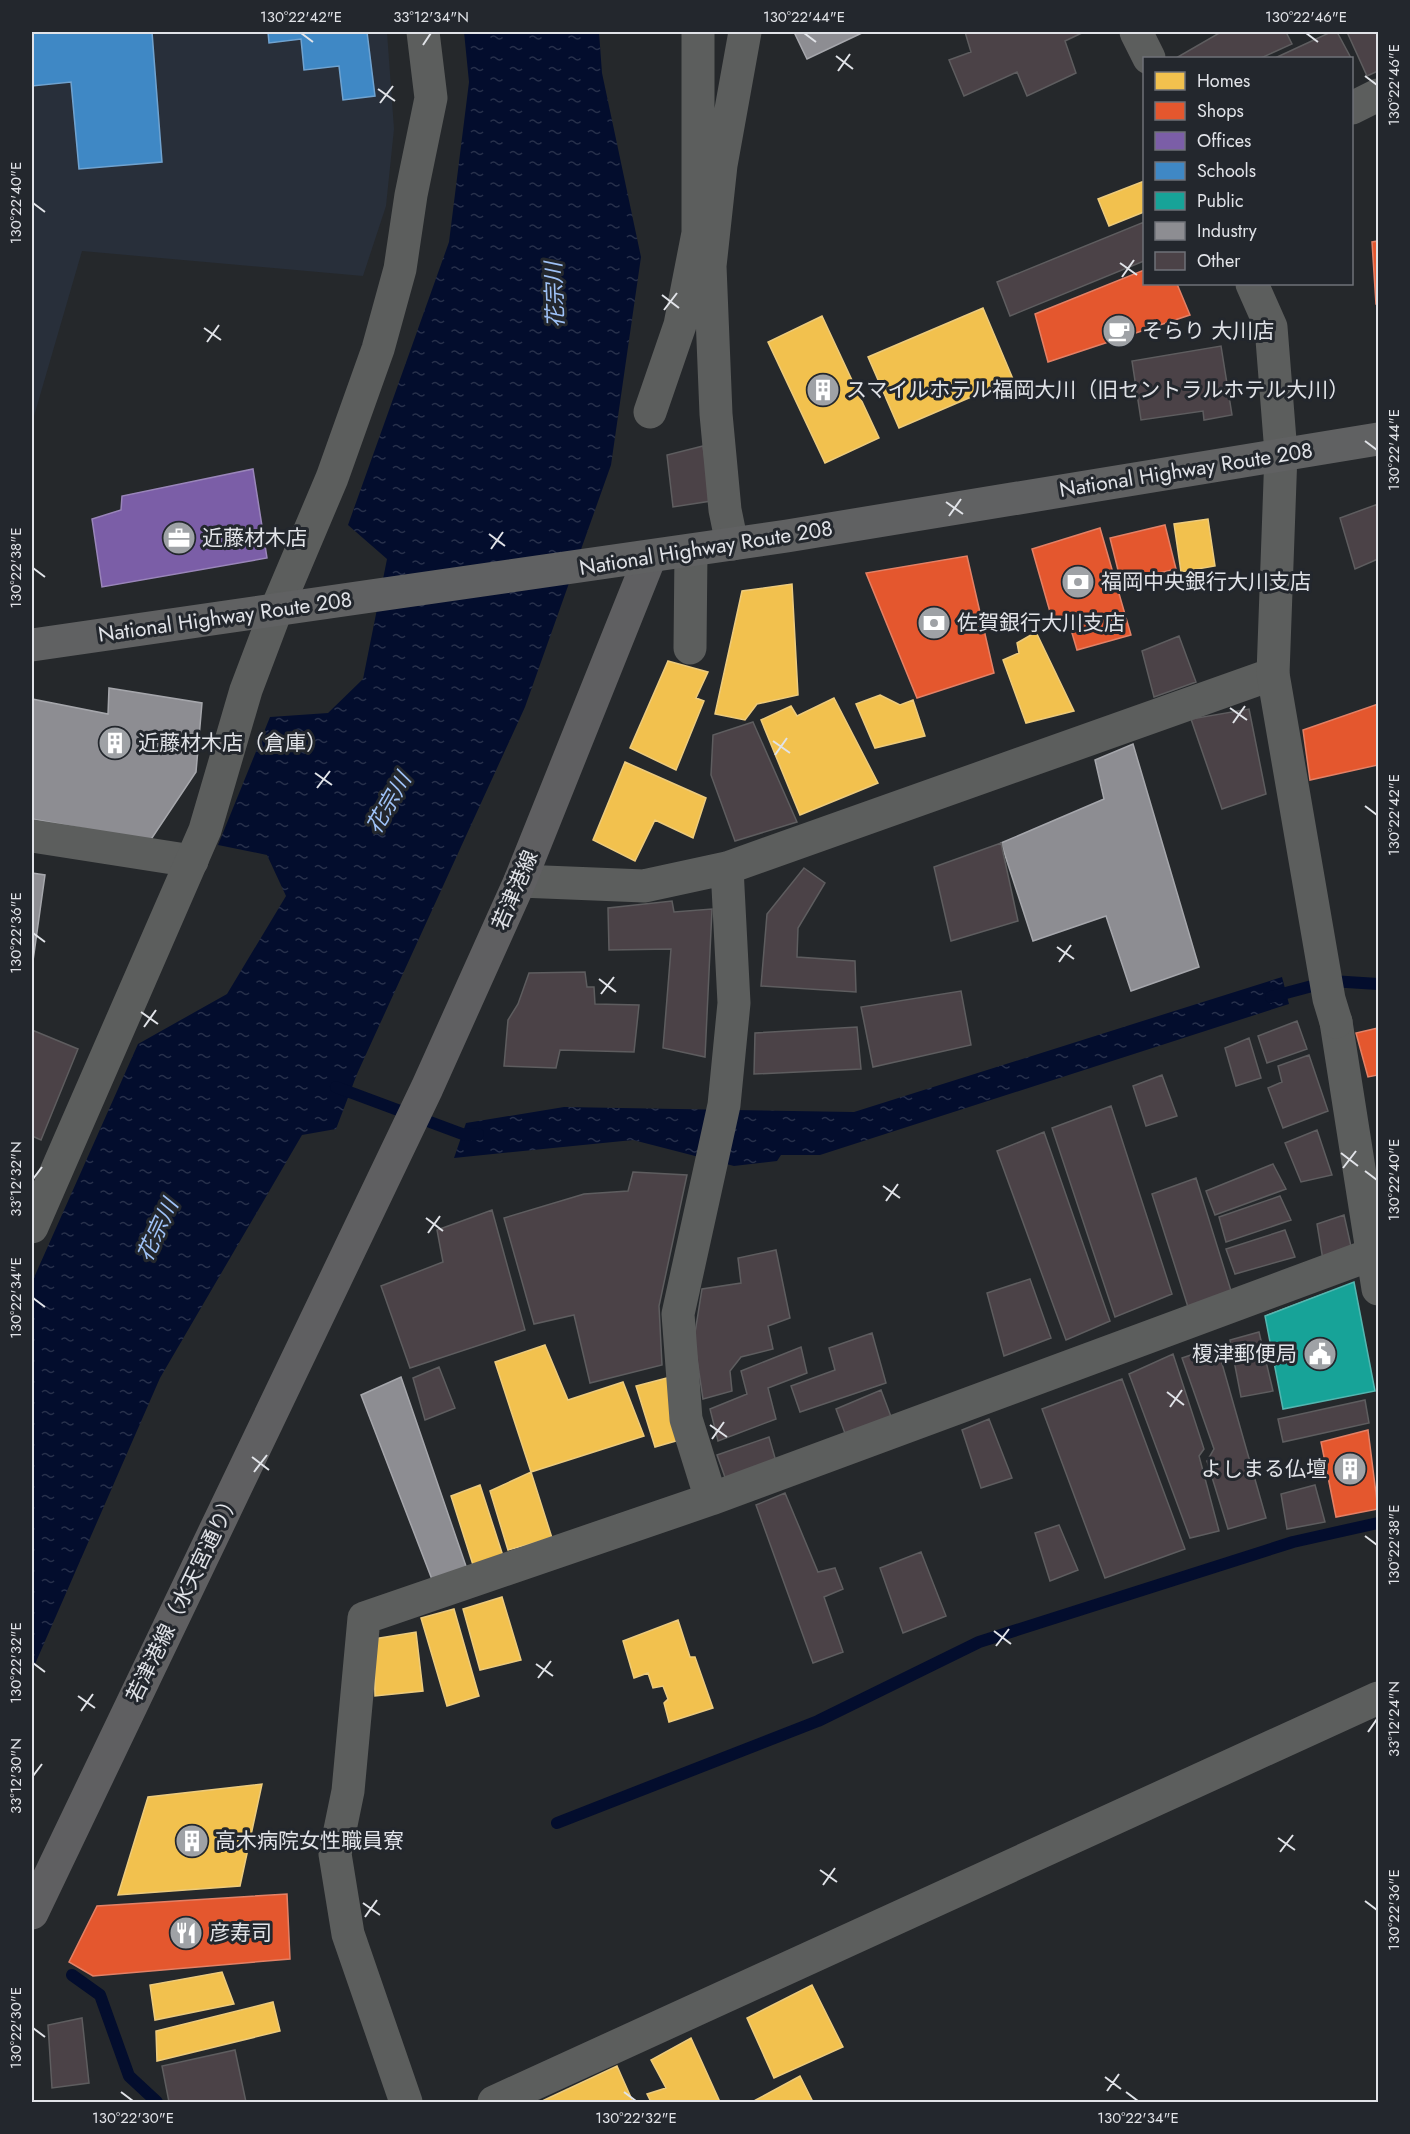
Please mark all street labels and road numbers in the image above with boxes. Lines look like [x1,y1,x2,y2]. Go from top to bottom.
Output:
street label: National Highway Route 208 [1057,435,1315,505]
street label: National Highway Route 208 [577,513,835,583]
street label: National Highway Route 208 [96,584,354,650]
street label: 若津港線 [485,845,545,935]
street label: 若津港線（水天宮通り） [119,1487,247,1707]

